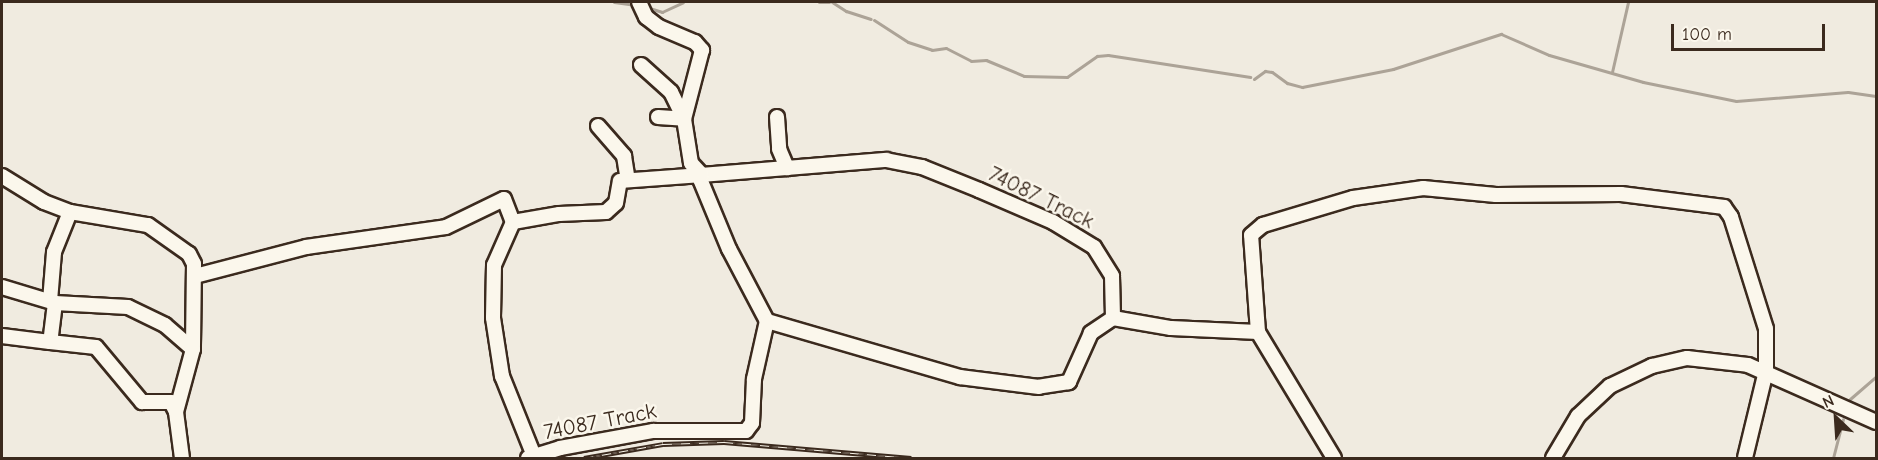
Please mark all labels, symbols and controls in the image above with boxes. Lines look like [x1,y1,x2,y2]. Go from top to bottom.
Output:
scale bar [1674,12,1828,50]
text: 100 m [1682,24,1732,45]
street label: 74087 Track [984,161,1098,235]
north arrow [1806,388,1866,448]
text: N [1820,391,1837,412]
street label: 74087 Track [541,398,659,446]

